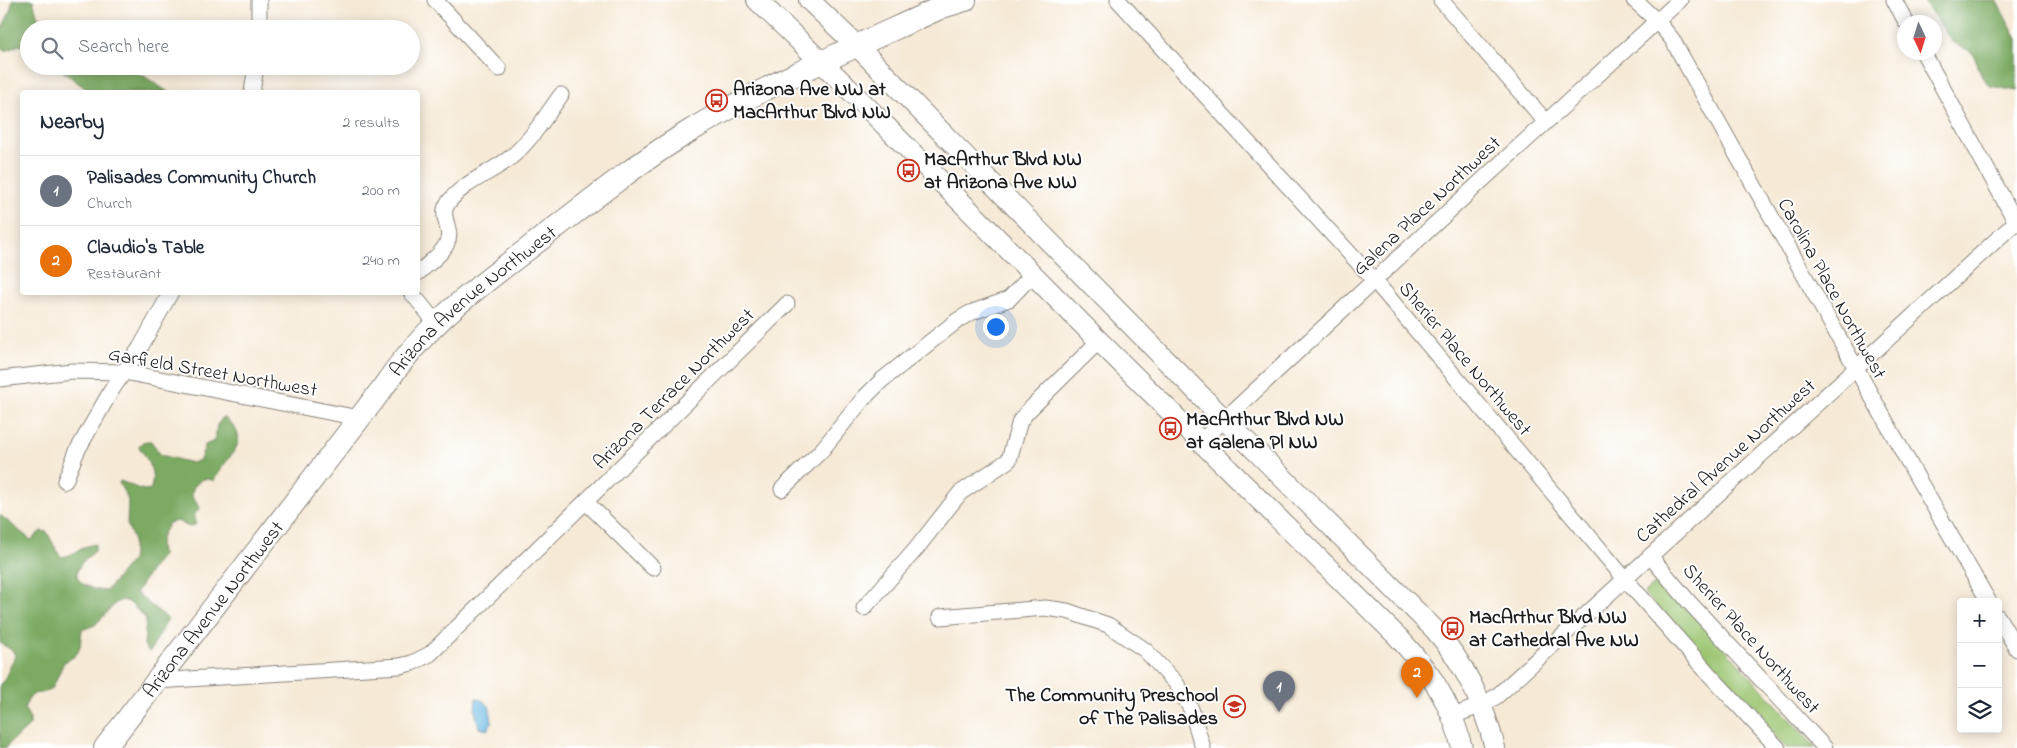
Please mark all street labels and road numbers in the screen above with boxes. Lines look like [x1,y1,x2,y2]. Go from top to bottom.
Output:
street label: Galena Place Northwest [1347,130,1509,284]
street label: Carolina Place Northwest [1769,193,1893,385]
street label: Arizona Avenue Northwest [383,219,564,384]
street label: Sherier Place Northwest [1391,276,1538,443]
street label: Arizona Terrace Northwest [587,302,762,477]
street label: Garfield Street Northwest [106,341,320,406]
street label: Cathedral Avenue Northwest [1630,373,1823,551]
street label: Arizona Avenue Northwest [137,515,292,705]
street label: Sherier Place Northwest [1674,558,1826,722]

